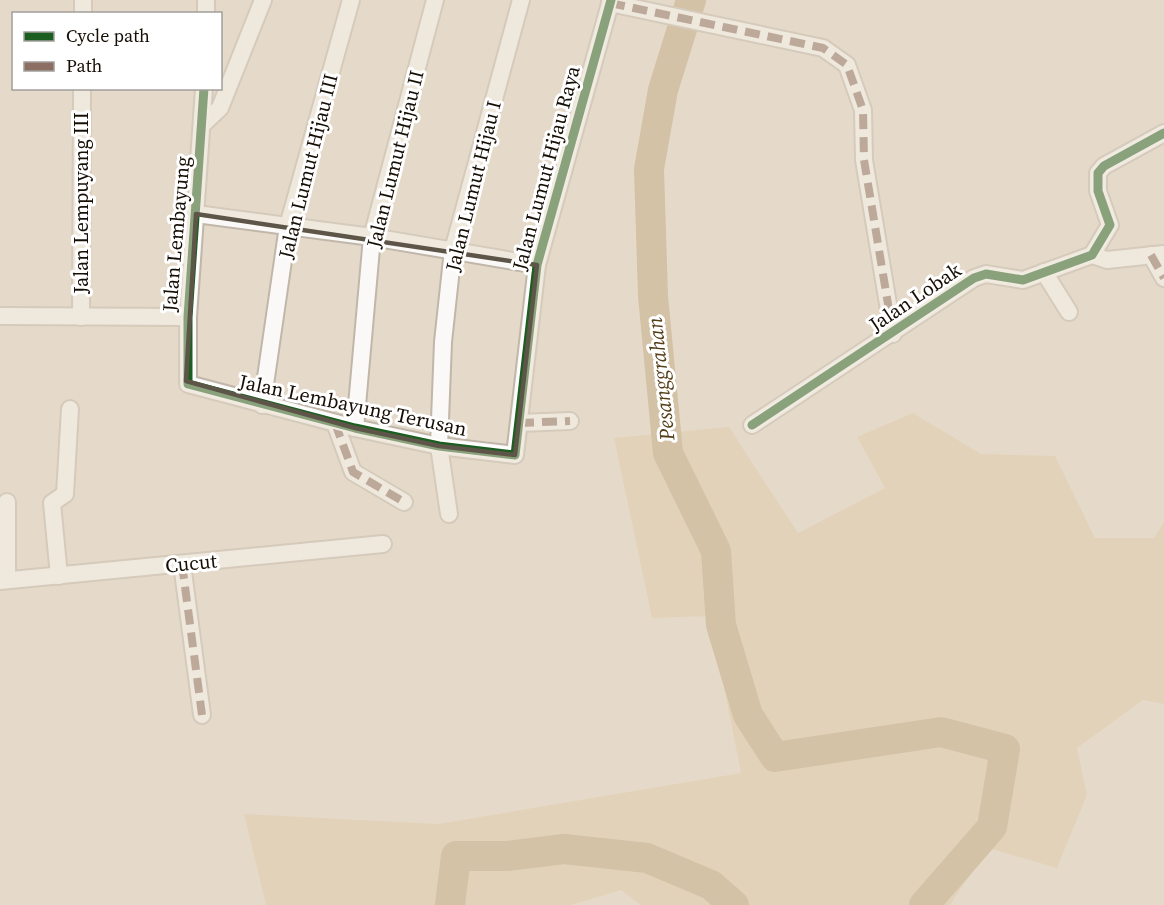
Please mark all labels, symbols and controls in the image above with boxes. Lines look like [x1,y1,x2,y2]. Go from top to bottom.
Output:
legend [12,12,222,90]
text: Cycle path [66,23,150,48]
text: Path [66,53,103,78]
street label: Jalan Lumut Hijau Raya [505,62,587,274]
street label: Jalan Lumut Hijau II [359,67,431,252]
street label: Jalan Lumut Hijau III [271,71,345,262]
street label: Jalan Lumut Hijau I [438,98,508,275]
street label: Jalan Lempuyang III [67,112,95,295]
street label: Jalan Lembayung [155,155,197,314]
street label: Jalan Lobak [863,256,966,339]
water label: Pesanggrahan [640,316,681,443]
street label: Jalan Lembayung Terusan [236,367,469,443]
street label: Cucut [164,546,219,580]

